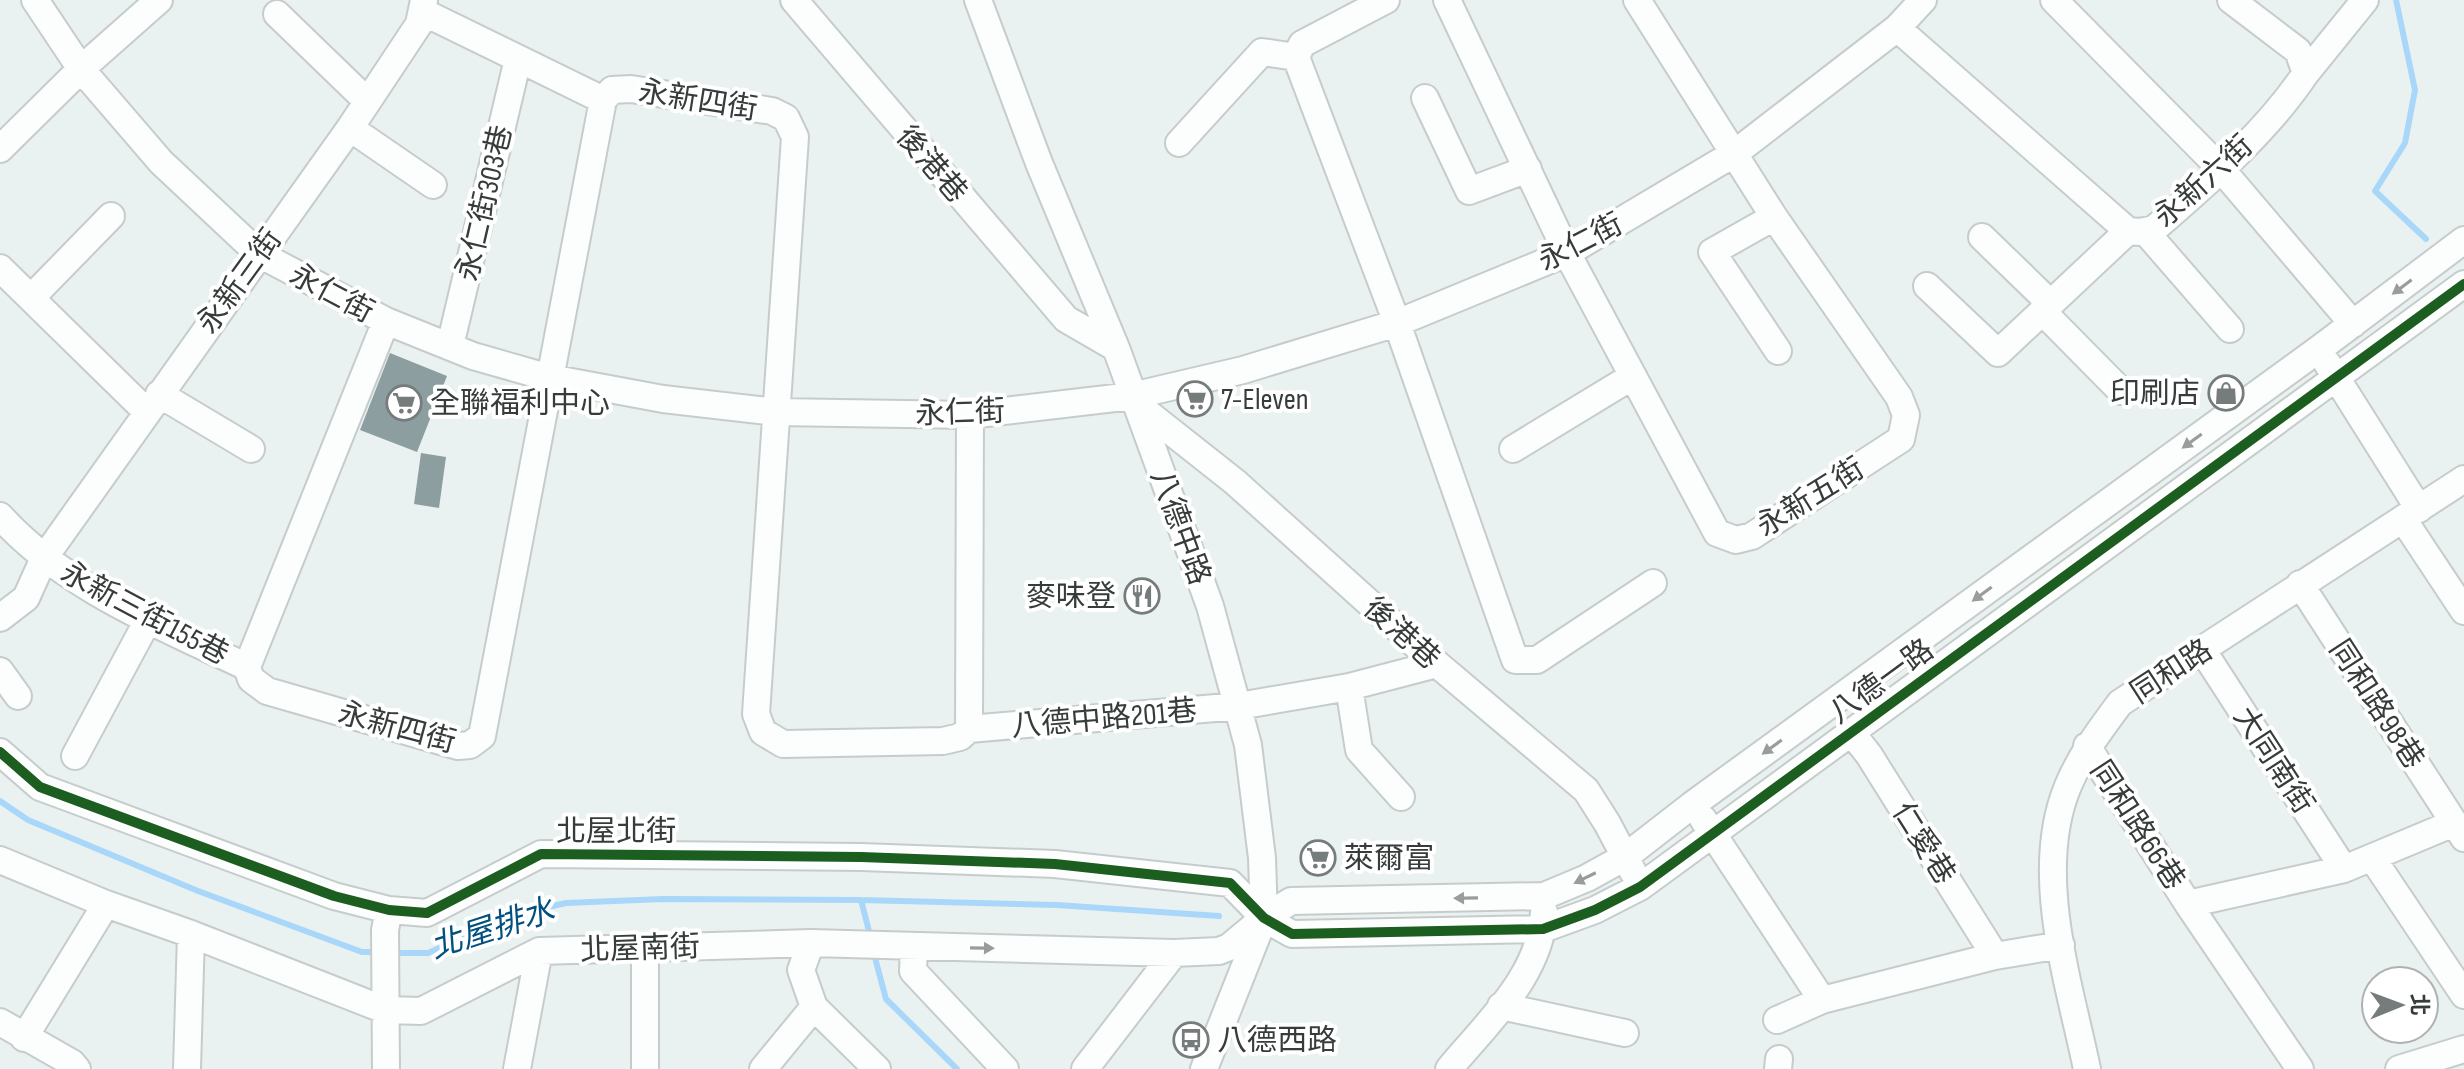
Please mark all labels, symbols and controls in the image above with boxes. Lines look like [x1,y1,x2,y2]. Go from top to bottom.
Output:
street label: 永新四街 [636,74,760,128]
street label: 後港巷 [888,119,974,210]
street label: 永仁街303巷 [450,122,520,285]
street label: 永新六街 [2147,128,2260,235]
street label: 永仁街 [1532,206,1629,279]
street label: 永新三街 [190,222,290,341]
street label: 永仁街 [283,257,380,331]
one-way arrow [2392,278,2412,294]
shop icon: 印刷店 [2207,374,2245,412]
place label: 印刷店 [2110,376,2200,412]
supermarket icon: 7-Eleven [1176,380,1214,418]
place label: 7-Eleven [1221,382,1309,418]
supermarket icon: 全聯福利中心 [385,384,423,422]
place label: 全聯福利中心 [430,386,610,422]
street label: 永仁街 [914,393,1006,433]
one-way arrow [2182,433,2203,448]
street label: 永新五街 [1750,451,1871,545]
street label: 八德中路 [1143,465,1217,590]
street label: 永新三街155巷 [55,555,234,673]
restaurant icon: 麥味登 [1123,577,1161,615]
place label: 麥味登 [1026,579,1116,615]
one-way arrow [1972,586,1993,601]
street label: 後港巷 [1356,590,1447,677]
street label: 八德一路 [1822,632,1941,732]
street label: 同和路 [2124,632,2219,711]
street label: 同和路98巷 [2321,633,2431,776]
street label: 八德中路201巷 [1010,693,1198,745]
street label: 永新四街 [334,695,459,761]
street label: 大同南街 [2225,700,2321,821]
one-way arrow [1761,739,1783,755]
street label: 同和路66巷 [2082,754,2192,897]
street label: 仁愛巷 [1884,796,1962,891]
street label: 北屋北街 [556,814,676,850]
supermarket icon: 萊爾富 [1299,839,1337,877]
place label: 萊爾富 [1344,841,1434,877]
one-way arrow [1574,871,1597,885]
water label: 北屋排水 [426,890,561,968]
one-way arrow [1453,892,1478,904]
street label: 北屋南街 [579,929,701,969]
one-way arrow [970,942,995,954]
north arrow [2360,965,2440,1045]
text: 北 [2405,993,2432,1016]
bus stop icon: 八德西路 [1172,1021,1210,1059]
place label: 八德西路 [1217,1023,1337,1059]

